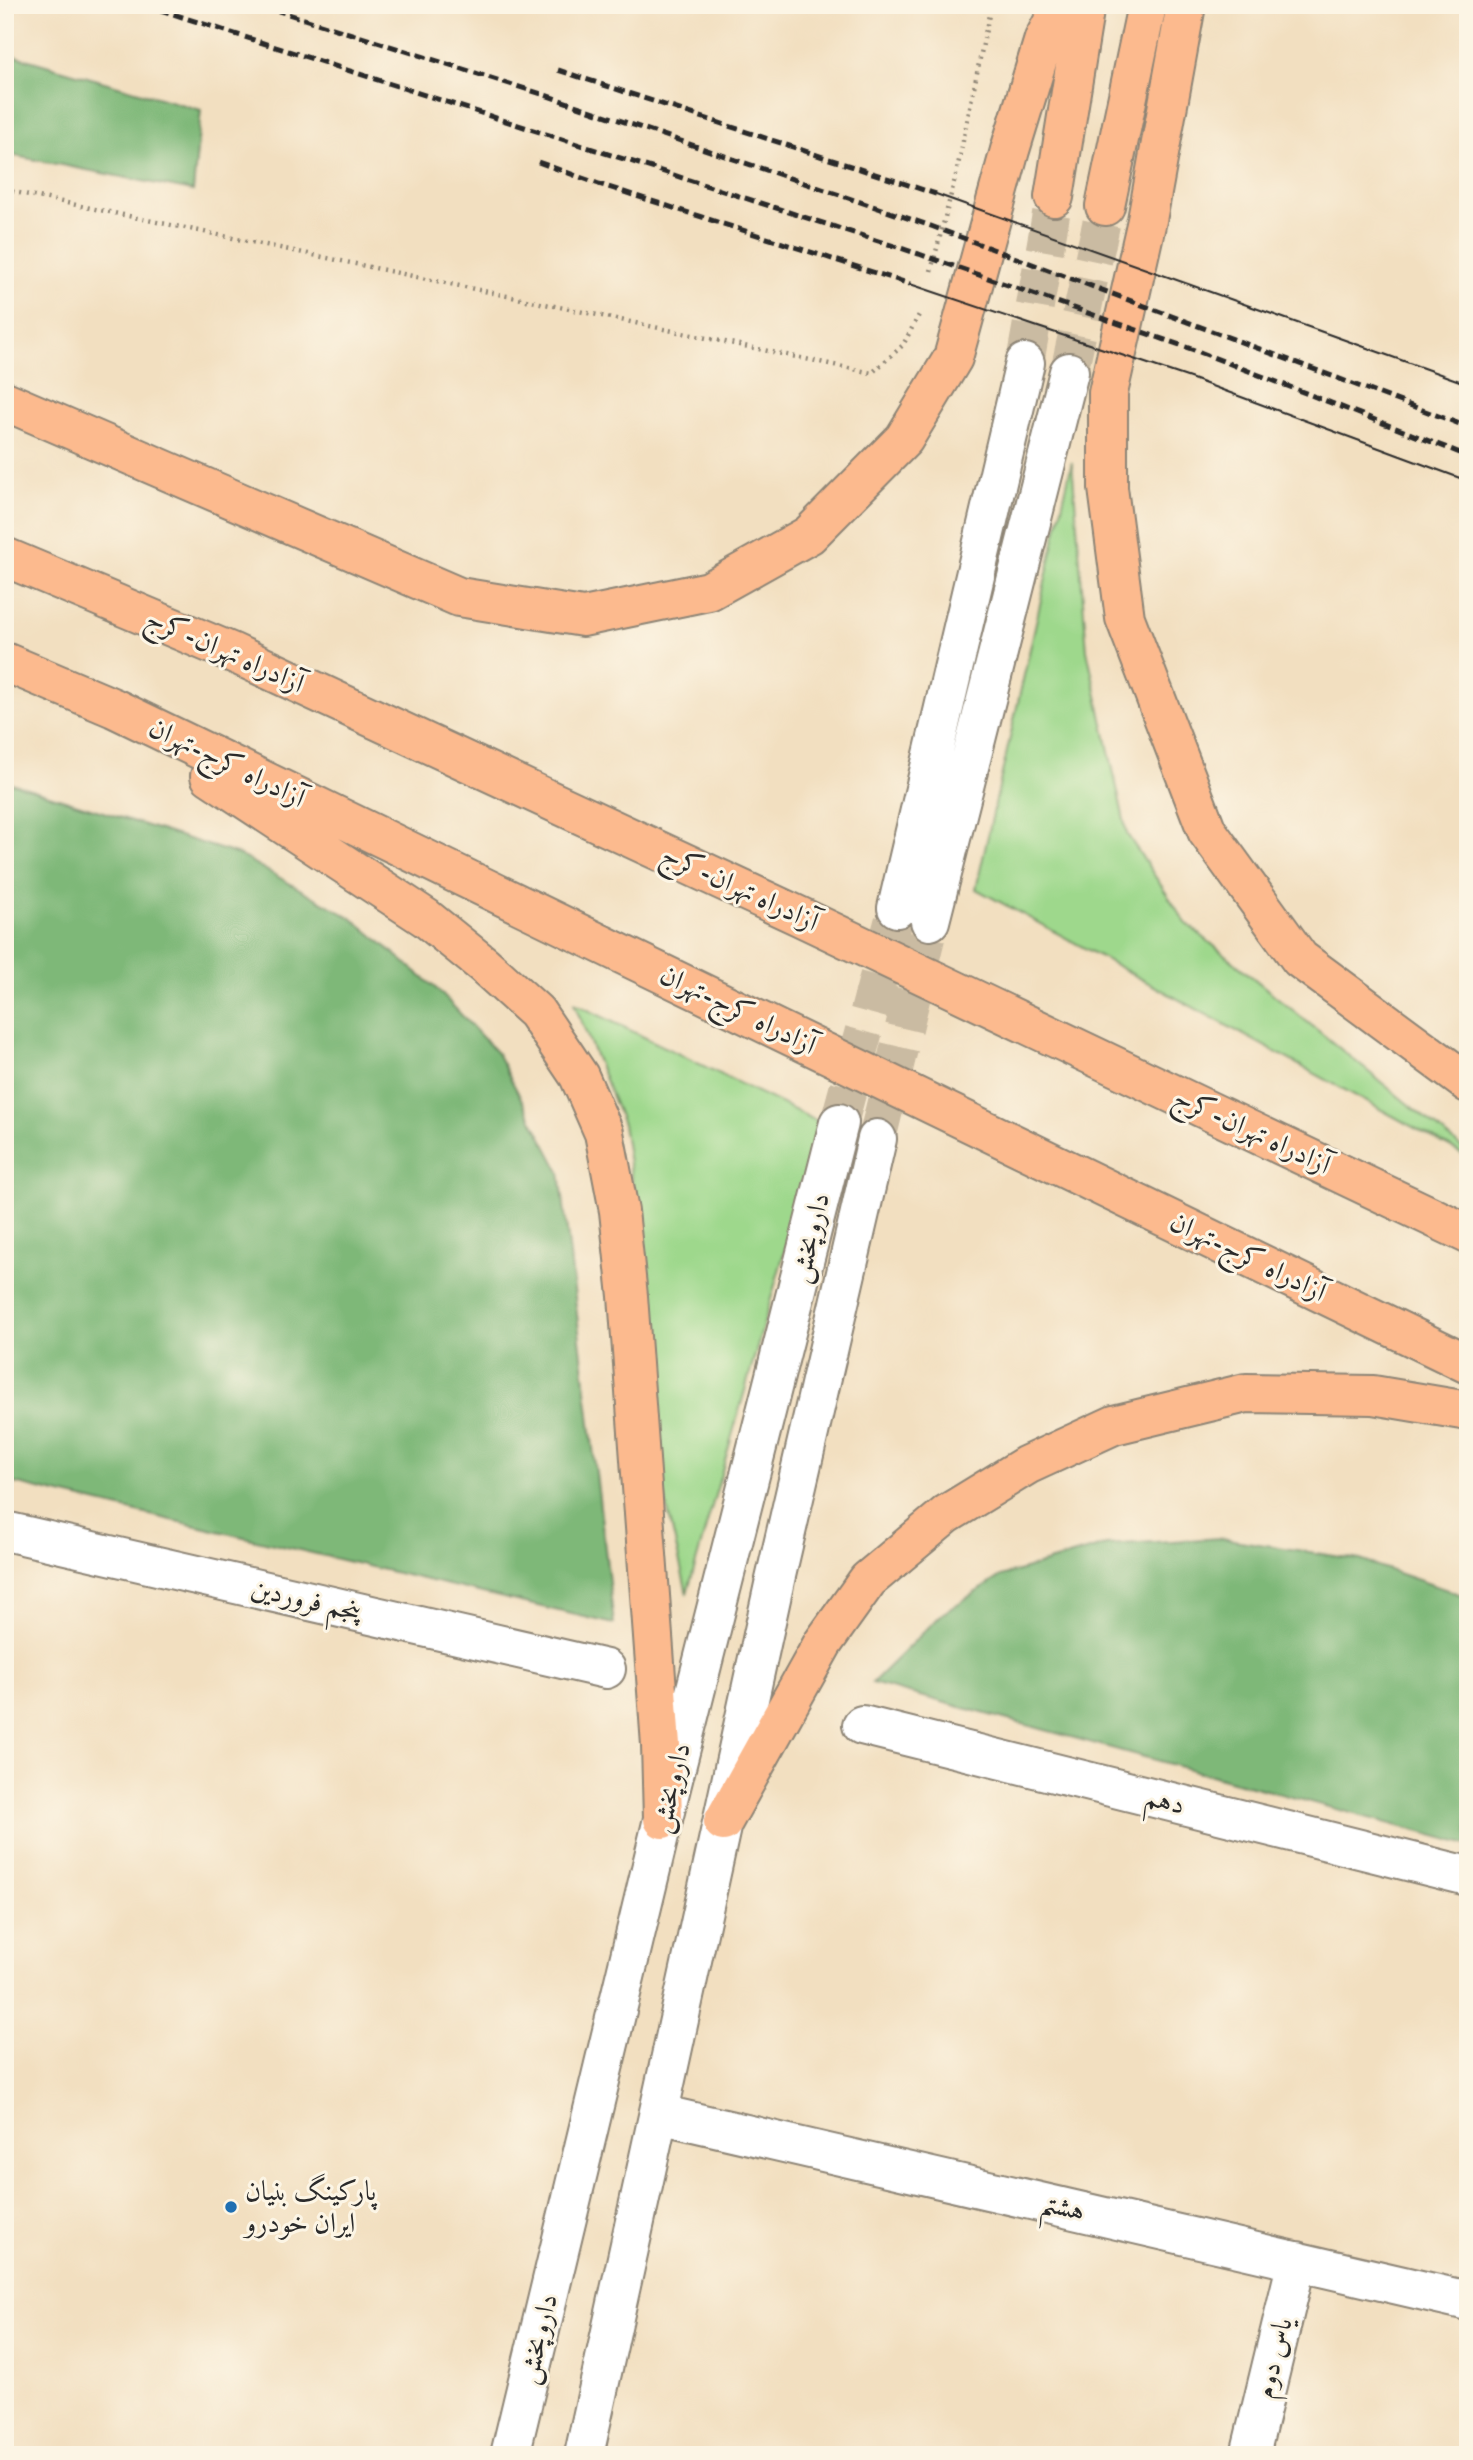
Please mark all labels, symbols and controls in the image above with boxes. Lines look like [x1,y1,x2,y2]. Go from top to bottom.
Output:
street label: آزادراه تهران-کرج [138,601,312,709]
street label: آزادراه کرج-تهران [140,710,313,823]
street label: آزادراه تهران-کرج [653,836,827,947]
street label: آزادراه کرج-تهران [651,957,824,1070]
street label: آزادراه تهران-کرج [1165,1079,1339,1190]
street label: داروپخش [782,1189,838,1287]
street label: آزادراه کرج-تهران [1161,1204,1334,1317]
street label: پنجم فروردین [246,1570,367,1638]
street label: داروپخش [643,1739,699,1837]
street label: دهم [1139,1779,1189,1831]
place label: پارکینگ بنیان ایران خودرو [242,2173,378,2241]
street label: هشتم [1035,2185,1088,2238]
marker: پارکینگ بنیان ایران خودرو [223,2199,239,2215]
street label: داروپخش [510,2290,566,2388]
street label: یاس دوم [1247,2312,1307,2403]

